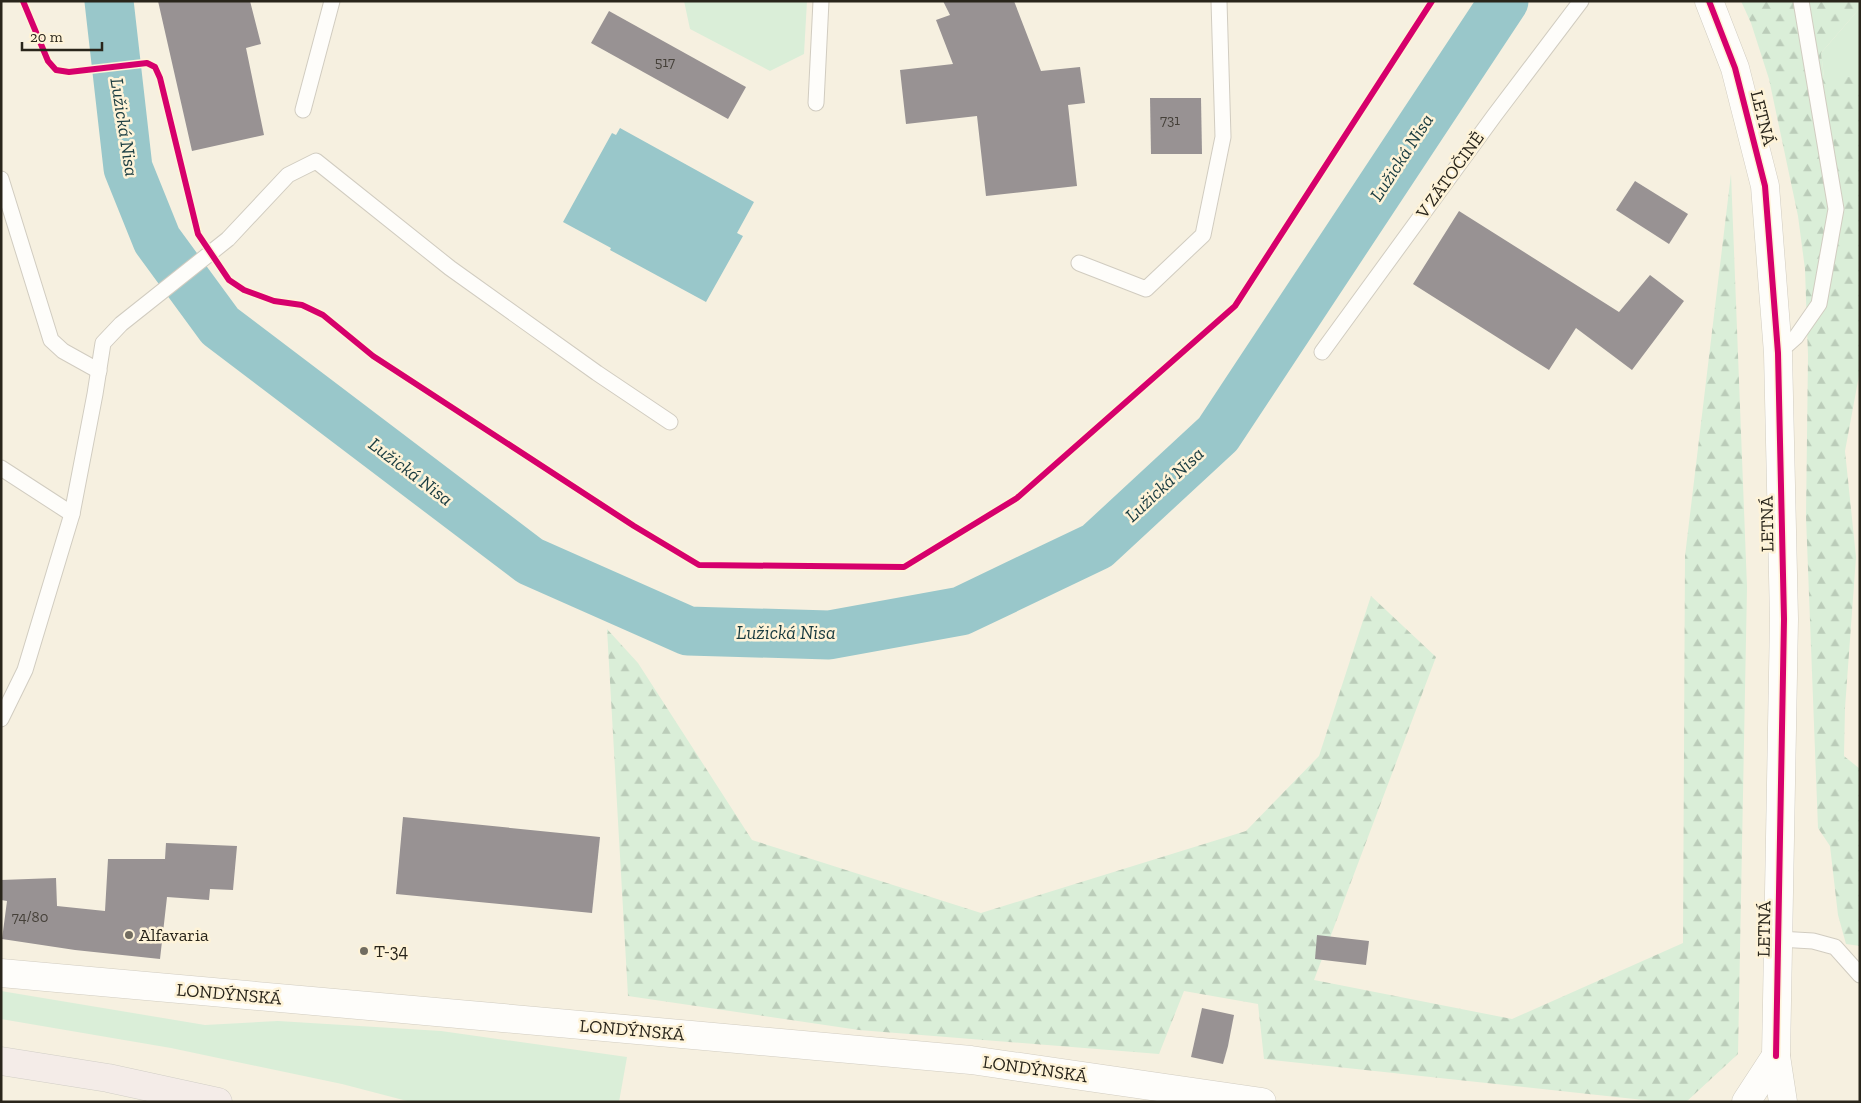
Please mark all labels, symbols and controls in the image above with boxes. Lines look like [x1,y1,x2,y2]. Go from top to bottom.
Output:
scale bar [22,20,102,52]
text: 20 m [30,28,63,46]
house number: 517 [655,53,675,71]
water label: Lužická Nisa [105,76,144,178]
street label: LETNÁ [1746,88,1781,148]
water label: Lužická Nisa [1365,109,1438,205]
house number: 731 [1160,111,1180,129]
street label: V ZÁTOČINĚ [1411,127,1489,223]
water label: Lužická Nisa [364,432,457,510]
water label: Lužická Nisa [1120,442,1208,527]
street label: LETNÁ [1756,495,1778,552]
water label: Lužická Nisa [736,621,836,644]
street label: LETNÁ [1753,900,1775,957]
house number: 74/80 [12,908,48,926]
place label: Alfavaria [139,924,209,946]
marker: Alfavaria [123,929,135,941]
place label: T-34 [374,940,409,962]
marker: T-34 [358,945,370,957]
street label: LONDÝNSKÁ [176,978,283,1010]
street label: LONDÝNSKÁ [579,1014,686,1046]
street label: LONDÝNSKÁ [981,1051,1089,1087]

